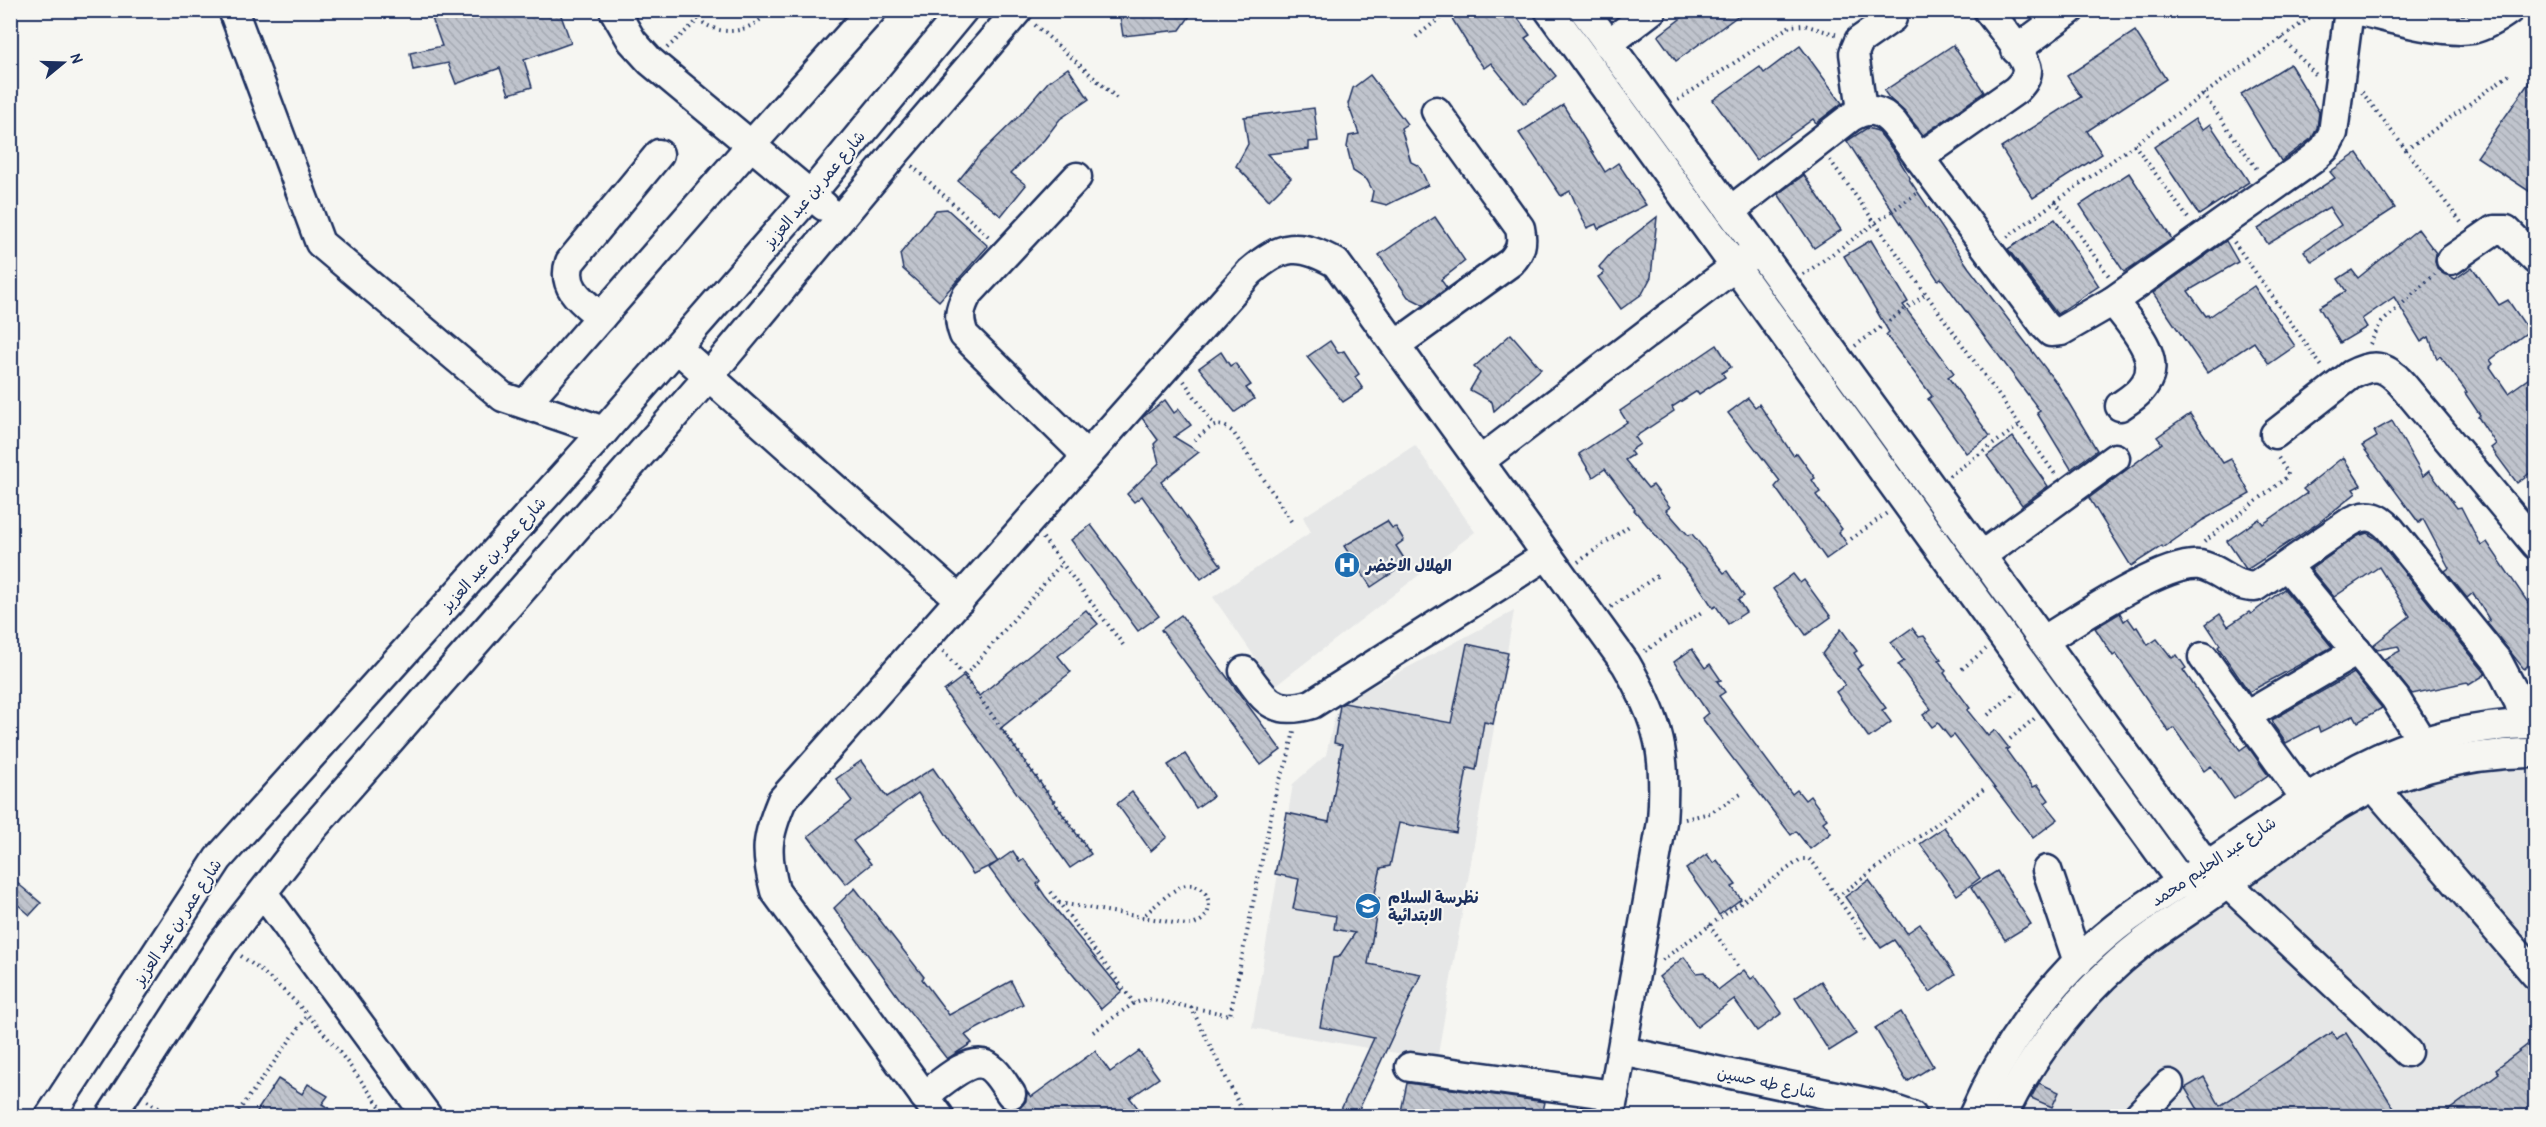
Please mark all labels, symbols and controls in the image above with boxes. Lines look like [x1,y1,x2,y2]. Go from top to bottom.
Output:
north arrow [33,33,93,93]
text: N [65,51,89,66]
street label: شارع عمر بن عبد العزيز [757,126,871,255]
street label: شارع عمر بن عبد العزيز [434,492,551,618]
hospital icon: الهلال الاخضر [1332,550,1362,580]
place label: الهلال الاخضر [1364,554,1452,576]
street label: شارع عبد الحليم محمد [2146,811,2281,913]
street label: شارع عمر بن عبد العزيز [127,854,227,992]
place label: نظرسة السلام الابتدائية [1388,886,1479,926]
school or university icon: نظرسة السلام الابتدائية [1353,891,1383,921]
street label: شارع طه حسين [1715,1061,1819,1104]

